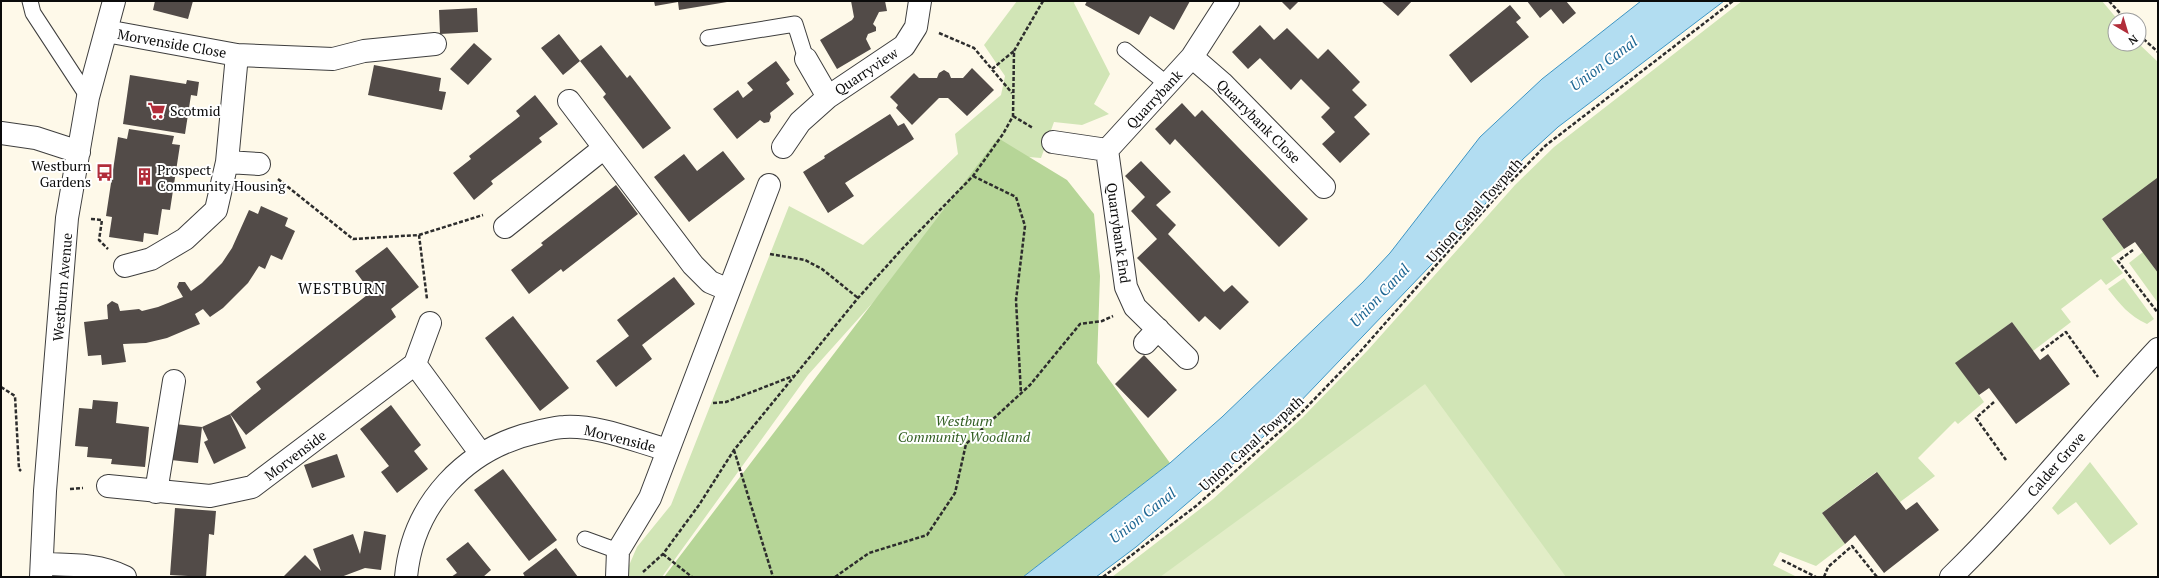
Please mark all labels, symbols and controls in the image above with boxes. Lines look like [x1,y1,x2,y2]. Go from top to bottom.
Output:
north arrow [2107,12,2147,52]
street label: Morvenside Close [116,24,228,62]
water label: Union Canal [1565,31,1642,95]
text: N [2125,32,2141,48]
street label: Quarryview [831,42,902,99]
street label: Quarrybank [1122,65,1187,132]
street label: Quarrybank Close [1213,75,1305,167]
supermarket icon: Scotmid [147,100,167,120]
place label: Scotmid [170,101,221,120]
street label: Union Canal Towpath [1422,154,1526,266]
place label: Westburn Gardens [31,156,92,191]
place label: Prospect Community Housing [157,160,286,195]
bus stop icon: Westburn Gardens [94,163,114,183]
building icon: Prospect Community Housing [134,167,154,187]
street label: Quarrybank End [1103,181,1135,285]
street label: Westburn Avenue [48,232,76,342]
water label: Union Canal [1344,258,1414,331]
district label: WESTBURN [298,278,386,298]
street label: Union Canal Towpath [1195,391,1307,495]
park label: Westburn Community Woodland [898,411,1031,446]
street label: Morvenside [582,420,658,456]
street label: Morvenside [260,426,330,484]
street label: Calder Grove [2022,427,2090,501]
water label: Union Canal [1104,482,1180,547]

